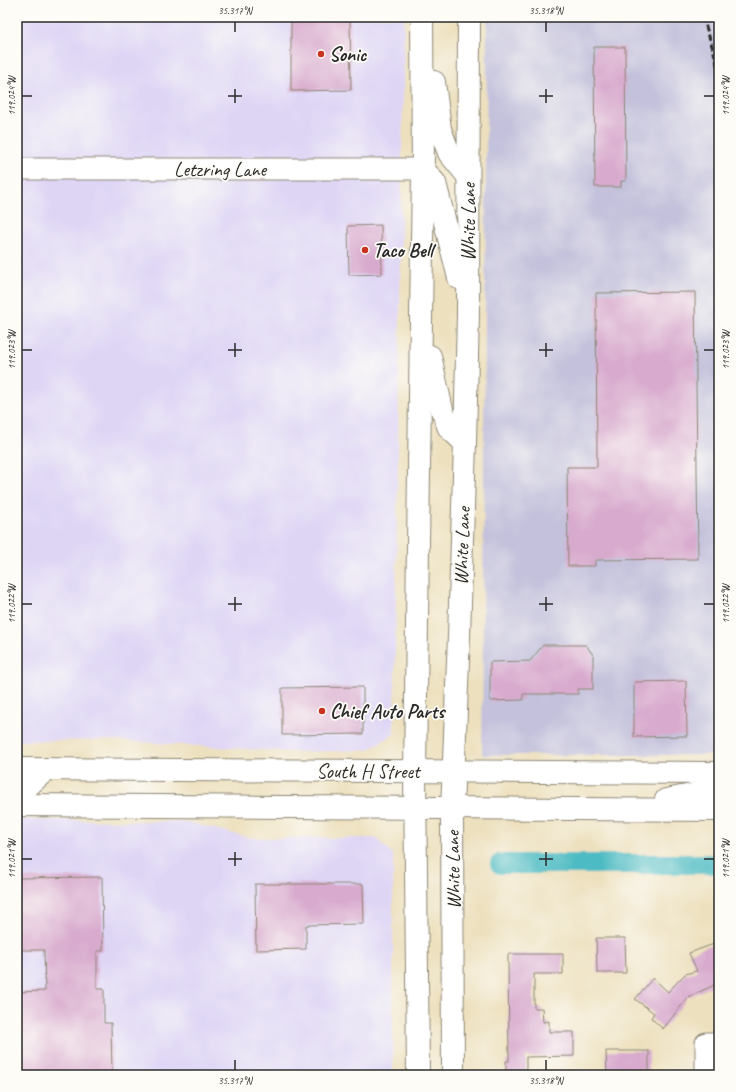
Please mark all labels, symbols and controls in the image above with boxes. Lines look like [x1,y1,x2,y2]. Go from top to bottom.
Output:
text: 35.317°N [218,4,254,17]
text: 35.318°N [529,4,565,17]
place label: Sonic [329,42,367,67]
marker: Sonic [316,49,326,59]
text: 119.024°W [5,75,18,116]
text: 119.024°W [719,75,732,116]
street label: Letzring Lane [174,157,268,182]
street label: White Lane [456,181,481,261]
place label: Taco Bell [373,238,436,263]
marker: Taco Bell [360,245,370,255]
text: 119.023°W [5,329,18,370]
text: 119.023°W [719,329,732,370]
street label: White Lane [448,505,476,586]
text: 119.022°W [5,583,18,624]
text: 119.022°W [719,583,732,624]
place label: Chief Auto Parts [330,699,446,724]
marker: Chief Auto Parts [317,706,327,716]
street label: South H Street [316,759,422,784]
street label: White Lane [440,829,466,909]
text: 119.021°W [5,838,18,879]
text: 119.021°W [719,838,732,879]
text: 35.317°N [218,1074,254,1087]
text: 35.318°N [529,1074,565,1087]

